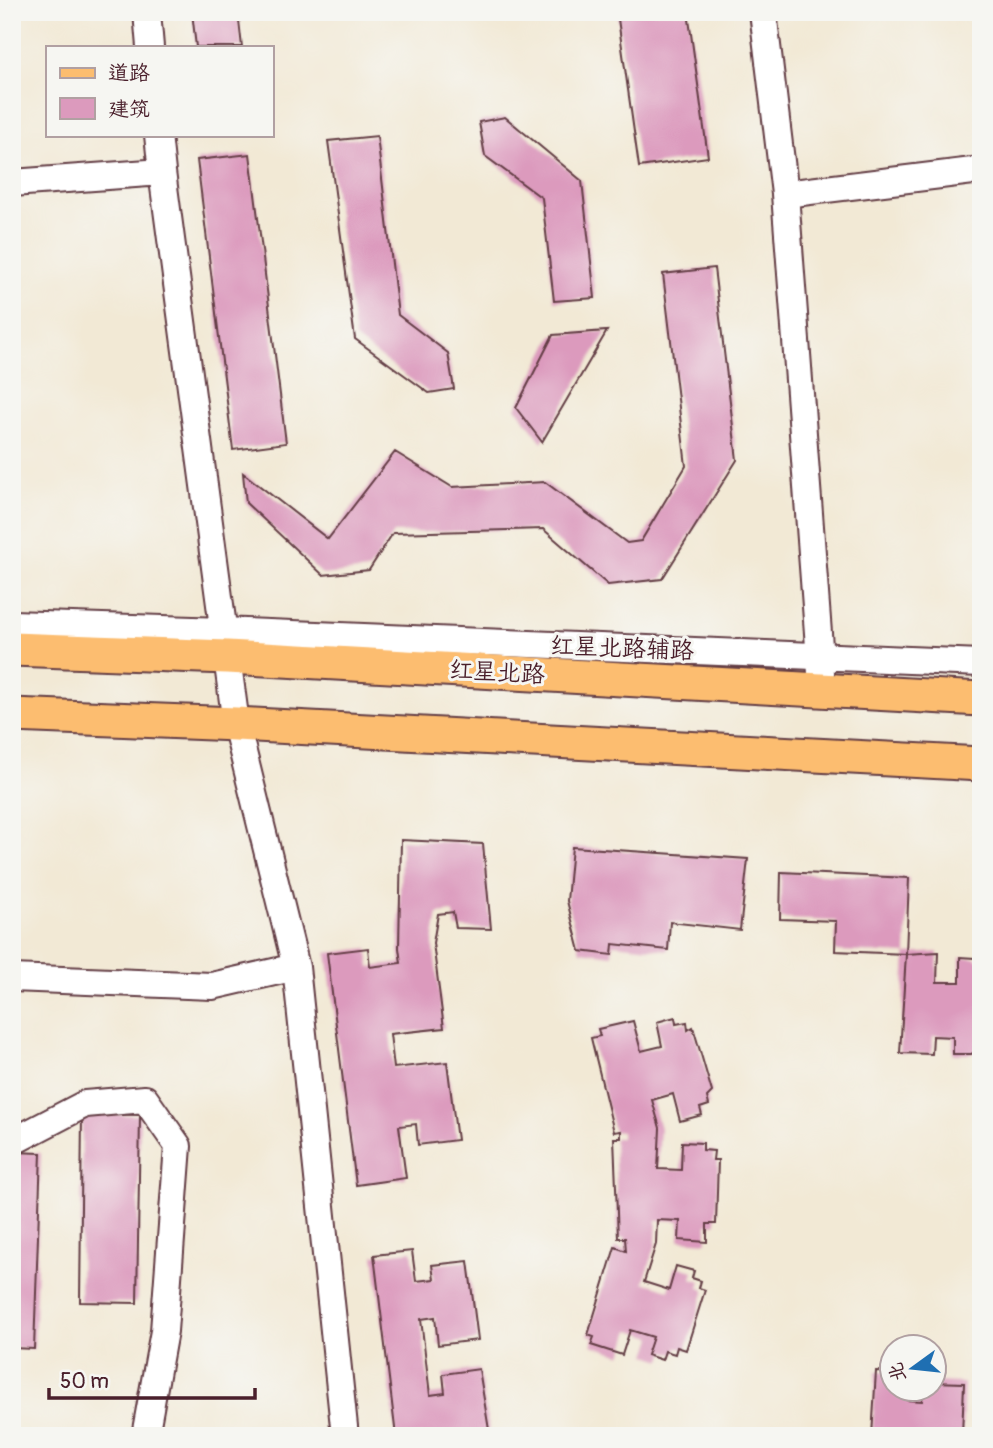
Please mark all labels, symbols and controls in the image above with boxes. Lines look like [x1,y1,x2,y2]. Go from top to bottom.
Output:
legend [46,46,273,136]
text: 道路 [108,60,150,87]
text: 建筑 [108,96,150,123]
street label: 红星北路辅路 [550,631,694,666]
street label: 红星北路 [448,656,546,689]
north arrow [878,1332,948,1402]
scale bar [49,1357,256,1401]
text: 北 [883,1360,912,1384]
text: 50 m [60,1368,109,1395]

